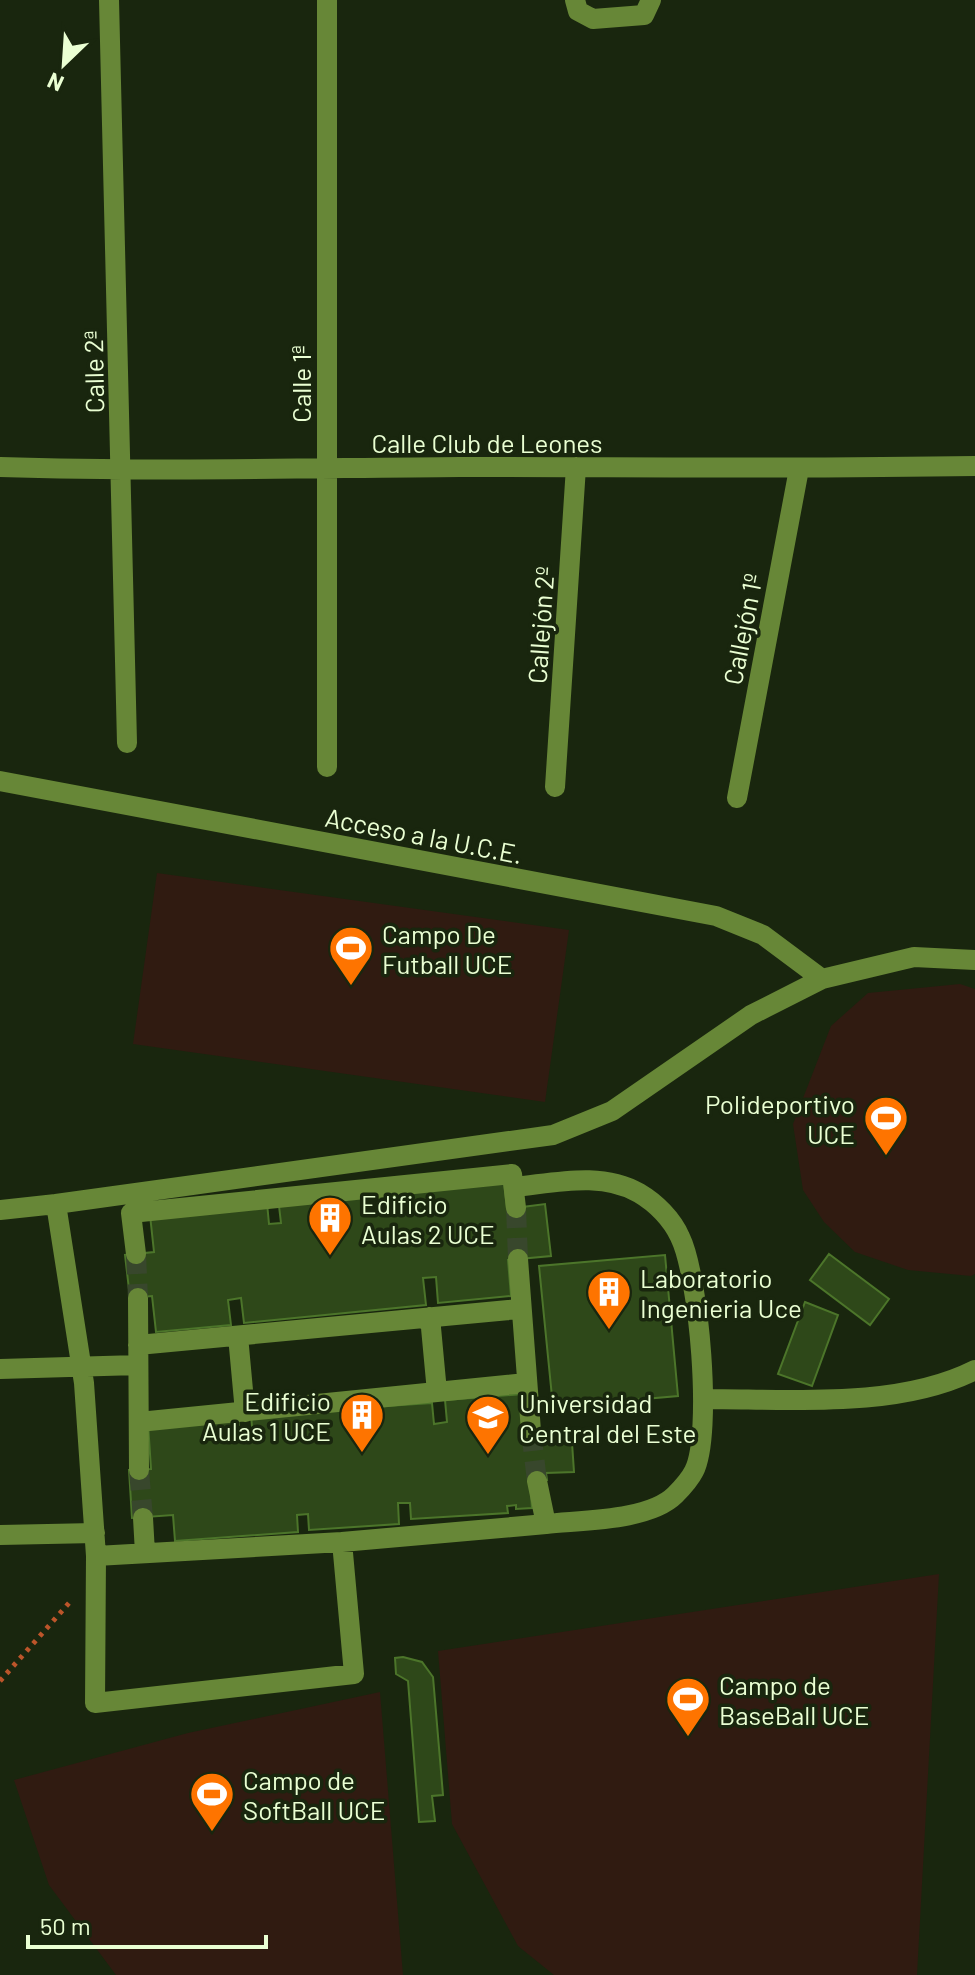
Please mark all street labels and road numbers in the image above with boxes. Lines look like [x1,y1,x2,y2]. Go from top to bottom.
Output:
street label: Calle 2ª [77,331,109,413]
street label: Calle 1ª [285,345,316,423]
street label: Calle Club de Leones [371,427,603,458]
street label: Callejón 2º [520,565,560,685]
street label: Callejón 1º [716,571,768,687]
street label: Acceso a la U.C.E. [323,801,525,869]

